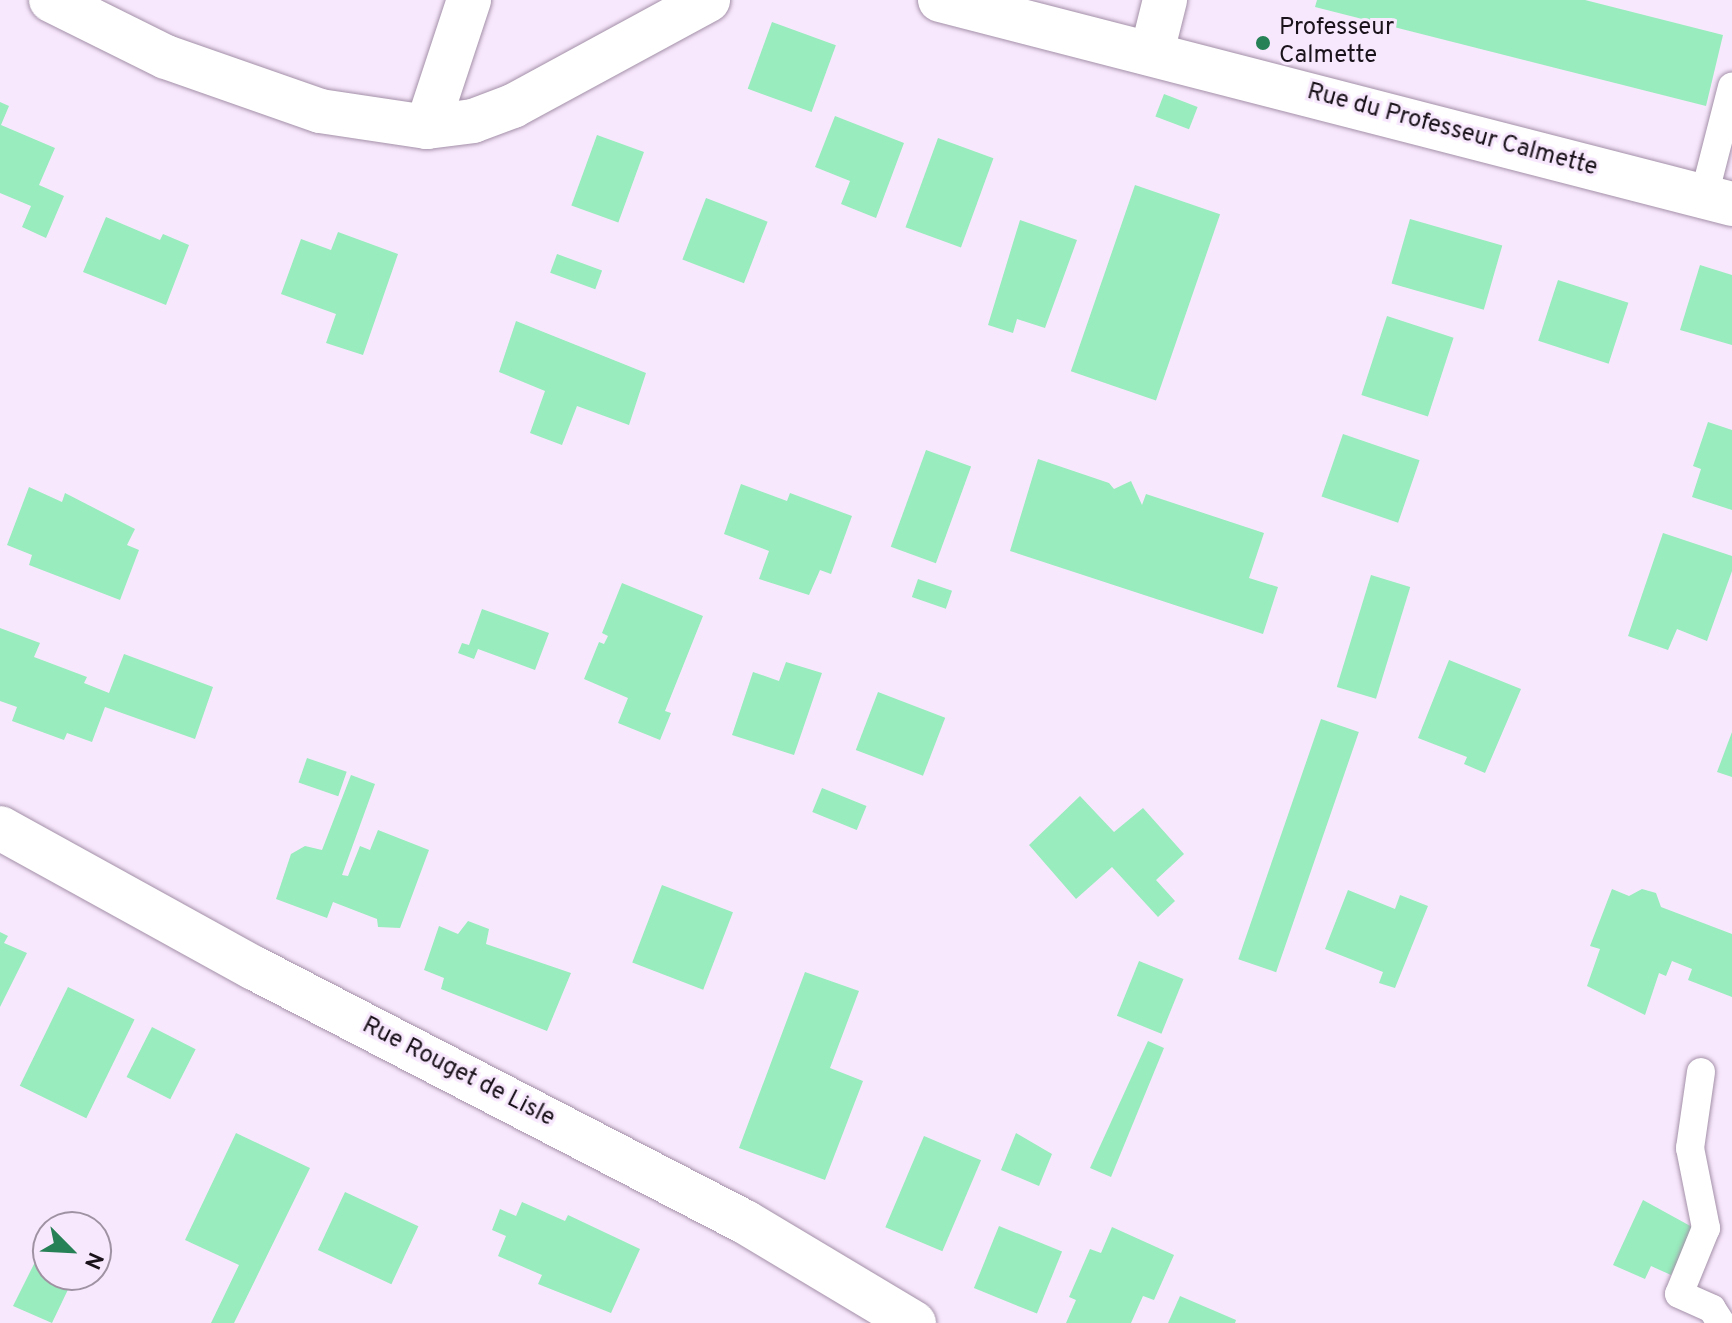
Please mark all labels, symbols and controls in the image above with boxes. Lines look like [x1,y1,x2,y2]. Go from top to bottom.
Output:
place label: Professeur Calmette [1279,15,1394,71]
marker: Professeur Calmette [1254,34,1272,52]
street label: Rue du Professeur Calmette [1304,78,1600,184]
street label: Rue Rouget de Lisle [357,1012,559,1134]
north arrow [32,1211,112,1291]
text: N [77,1247,108,1273]

